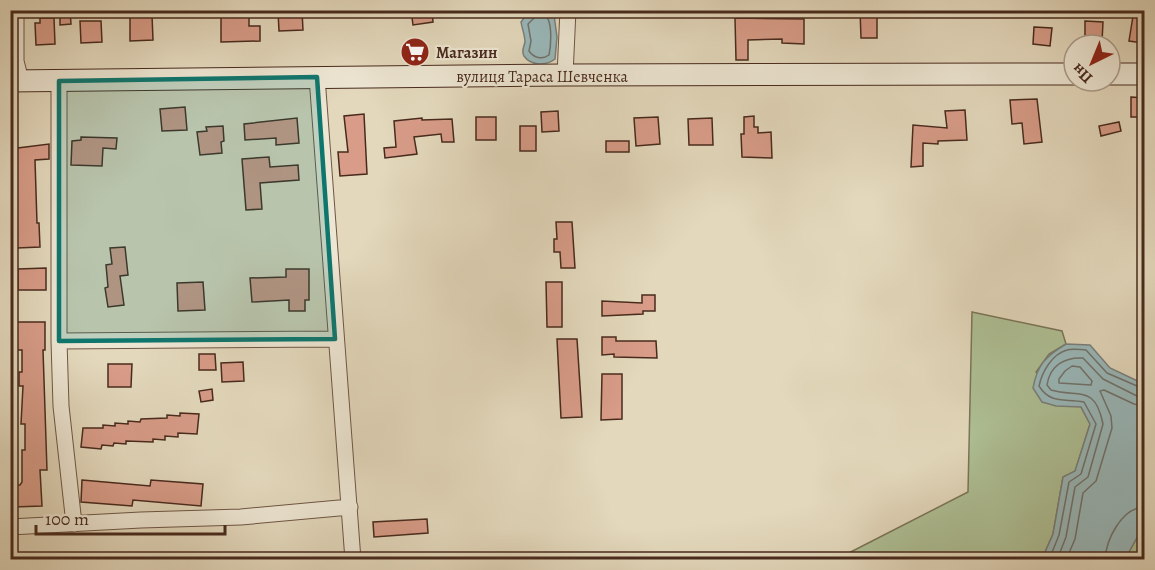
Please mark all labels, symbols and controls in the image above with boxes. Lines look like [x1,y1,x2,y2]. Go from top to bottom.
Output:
north arrow [1062,33,1122,93]
supermarket icon: Магазин [399,36,431,68]
place label: Магазин [436,42,497,64]
text: Пн [1067,58,1098,88]
street label: вулиця Тараса Шевченка [456,66,628,88]
scale bar [36,498,225,536]
text: 100 m [45,507,89,531]

